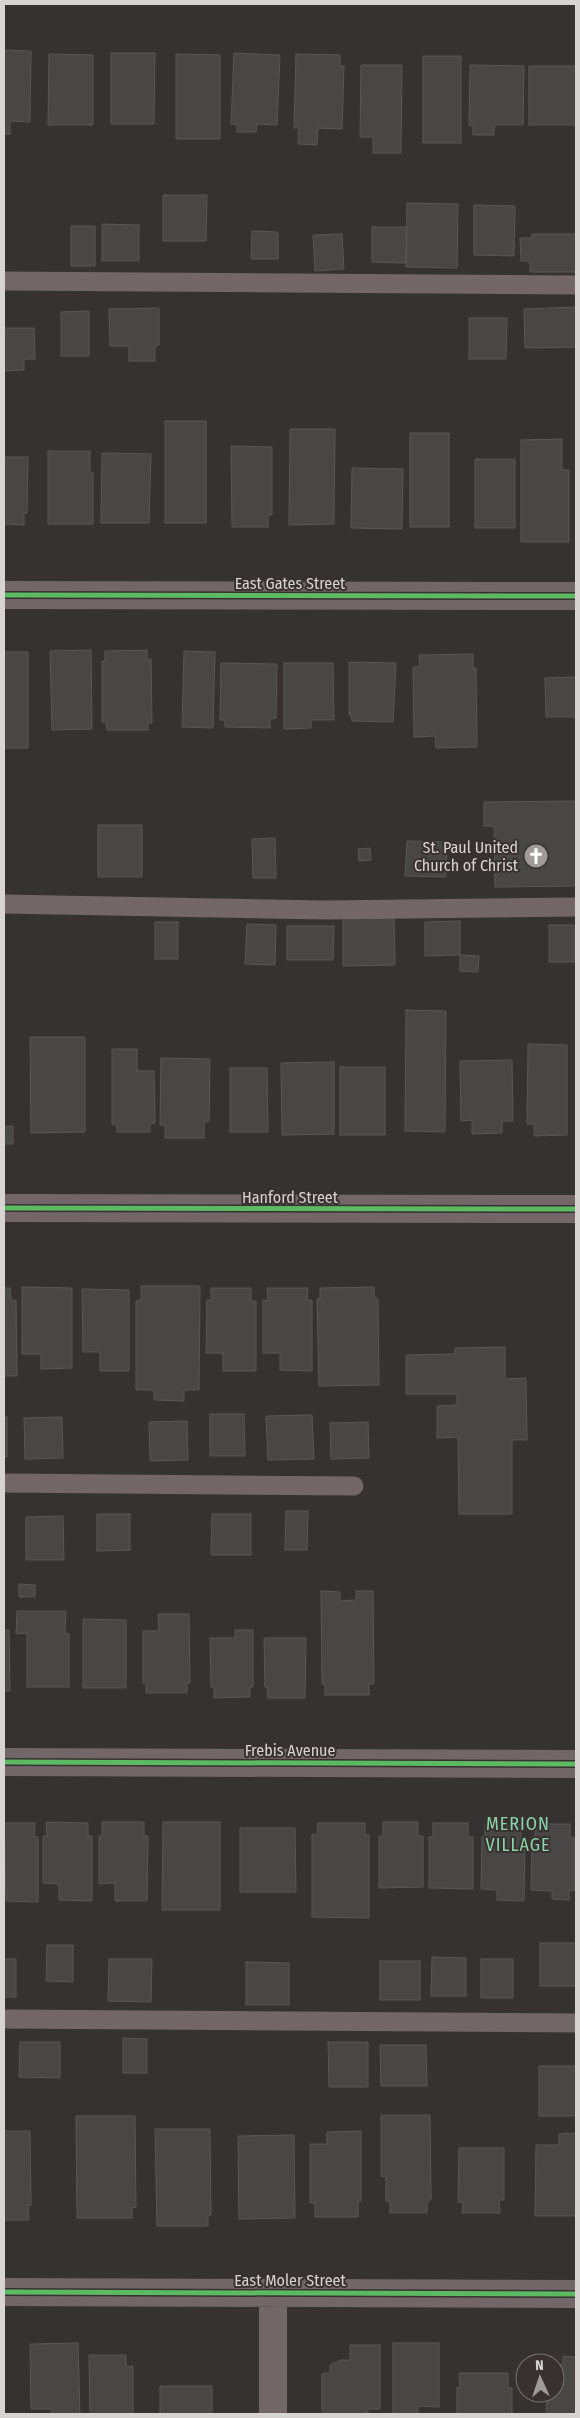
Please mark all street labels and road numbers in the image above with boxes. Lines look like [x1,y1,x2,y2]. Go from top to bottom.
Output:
street label: East Gates Street [235,574,346,593]
street label: Hanford Street [242,1188,339,1207]
street label: Frebis Avenue [245,1741,335,1760]
street label: East Moler Street [234,2271,346,2290]

